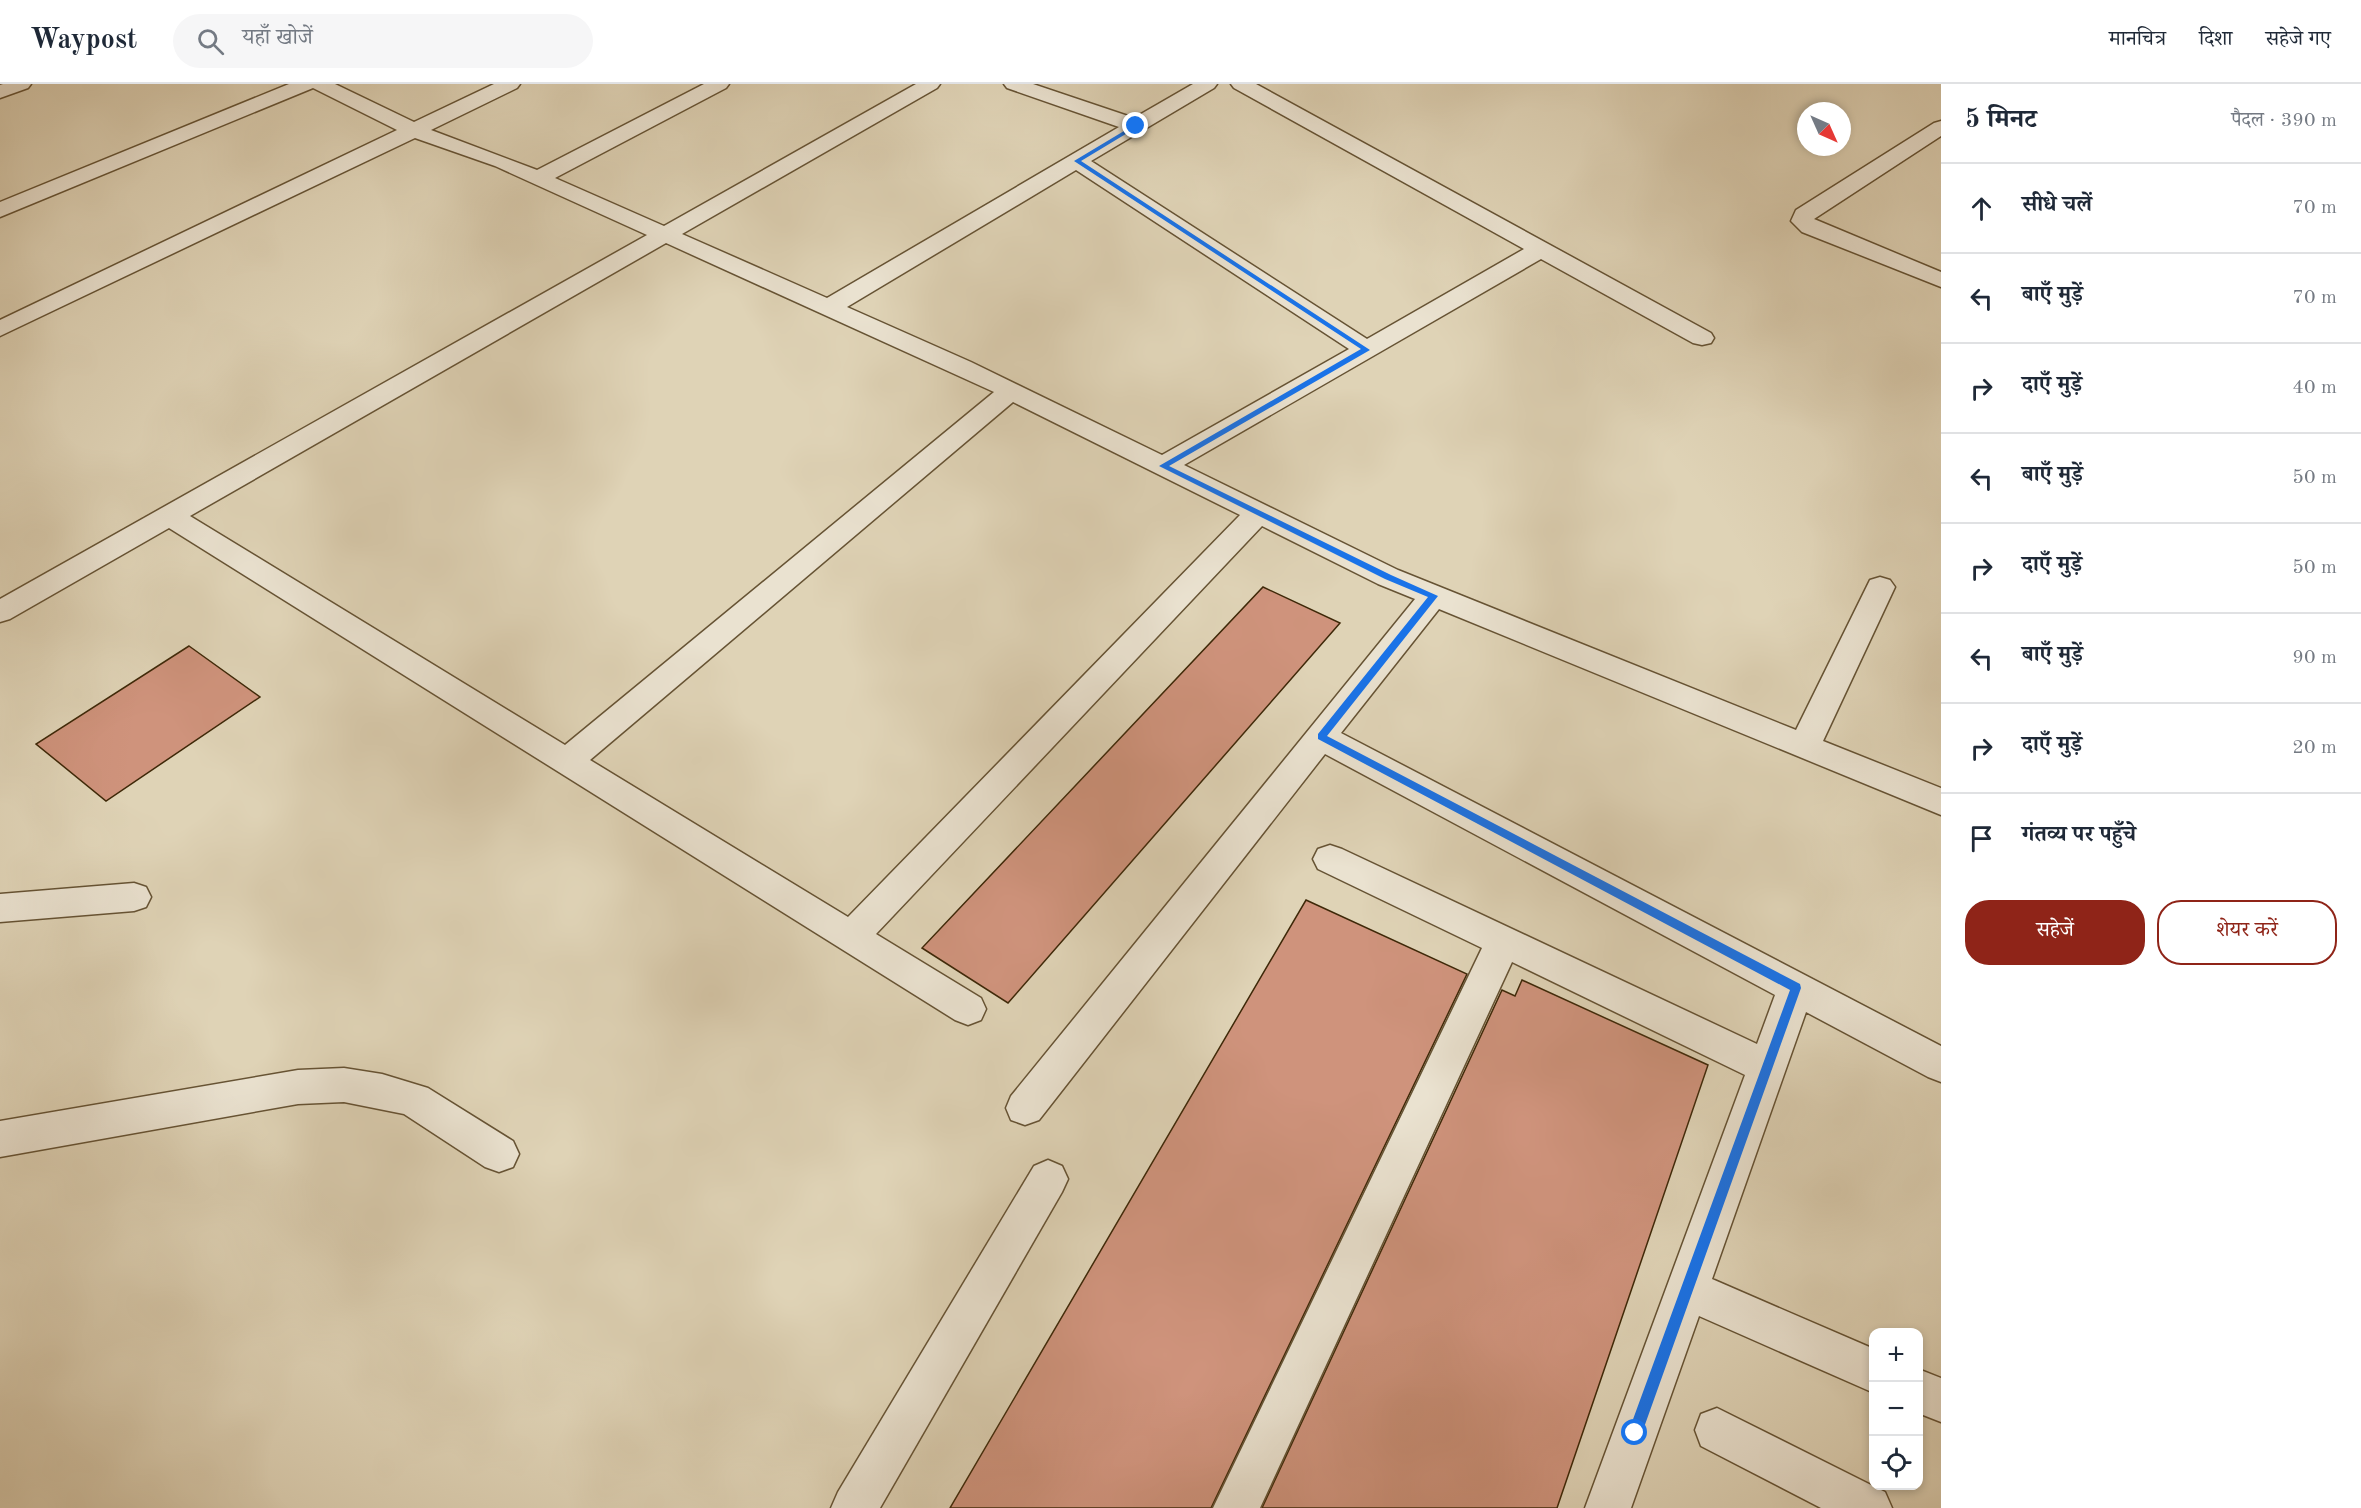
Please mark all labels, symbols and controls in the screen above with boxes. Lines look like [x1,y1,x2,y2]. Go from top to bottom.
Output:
search box [173,14,593,68]
icon: search [194,25,227,58]
text: Waypost [30,27,137,55]
text: यहाँ खोजें [242,27,313,49]
text: मानचित्र [2109,29,2166,50]
text: दिशा [2199,29,2232,50]
text: सहेजे गए [2265,29,2331,50]
north arrow [1797,102,1851,156]
text: 5 मिनट [1965,107,2037,133]
text: पैदल · 390 m [2231,111,2337,131]
route end [1122,112,1148,138]
icon: ahead [1965,192,1998,225]
text: सीधे चलें [2022,194,2092,216]
text: 70 m [2292,198,2337,218]
icon: left [1965,282,1998,315]
text: बाएँ मुड़ें [2022,284,2083,306]
text: 70 m [2292,288,2337,308]
icon: right [1965,372,1998,405]
text: दाएँ मुड़ें [2022,374,2082,396]
text: 40 m [2292,378,2337,398]
icon: left [1965,462,1998,495]
text: बाएँ मुड़ें [2022,464,2083,486]
text: 50 m [2292,468,2337,488]
icon: right [1965,552,1998,585]
text: दाएँ मुड़ें [2022,554,2082,576]
text: 50 m [2292,558,2337,578]
icon: left [1965,642,1998,675]
text: बाएँ मुड़ें [2022,644,2083,666]
text: 90 m [2292,648,2337,668]
icon: right [1965,732,1998,765]
text: दाएँ मुड़ें [2022,734,2082,756]
text: 20 m [2292,738,2337,758]
icon: arrive [1965,822,1998,855]
text: गंतव्य पर पहुँचे [2022,824,2136,846]
button: सहेजें [1965,900,2145,965]
button: शेयर करें [2157,900,2337,965]
map controls [1869,1328,1923,1490]
button: + [1869,1328,1923,1382]
button: − [1869,1382,1923,1436]
route start [1621,1419,1647,1445]
button: locate [1869,1436,1923,1490]

